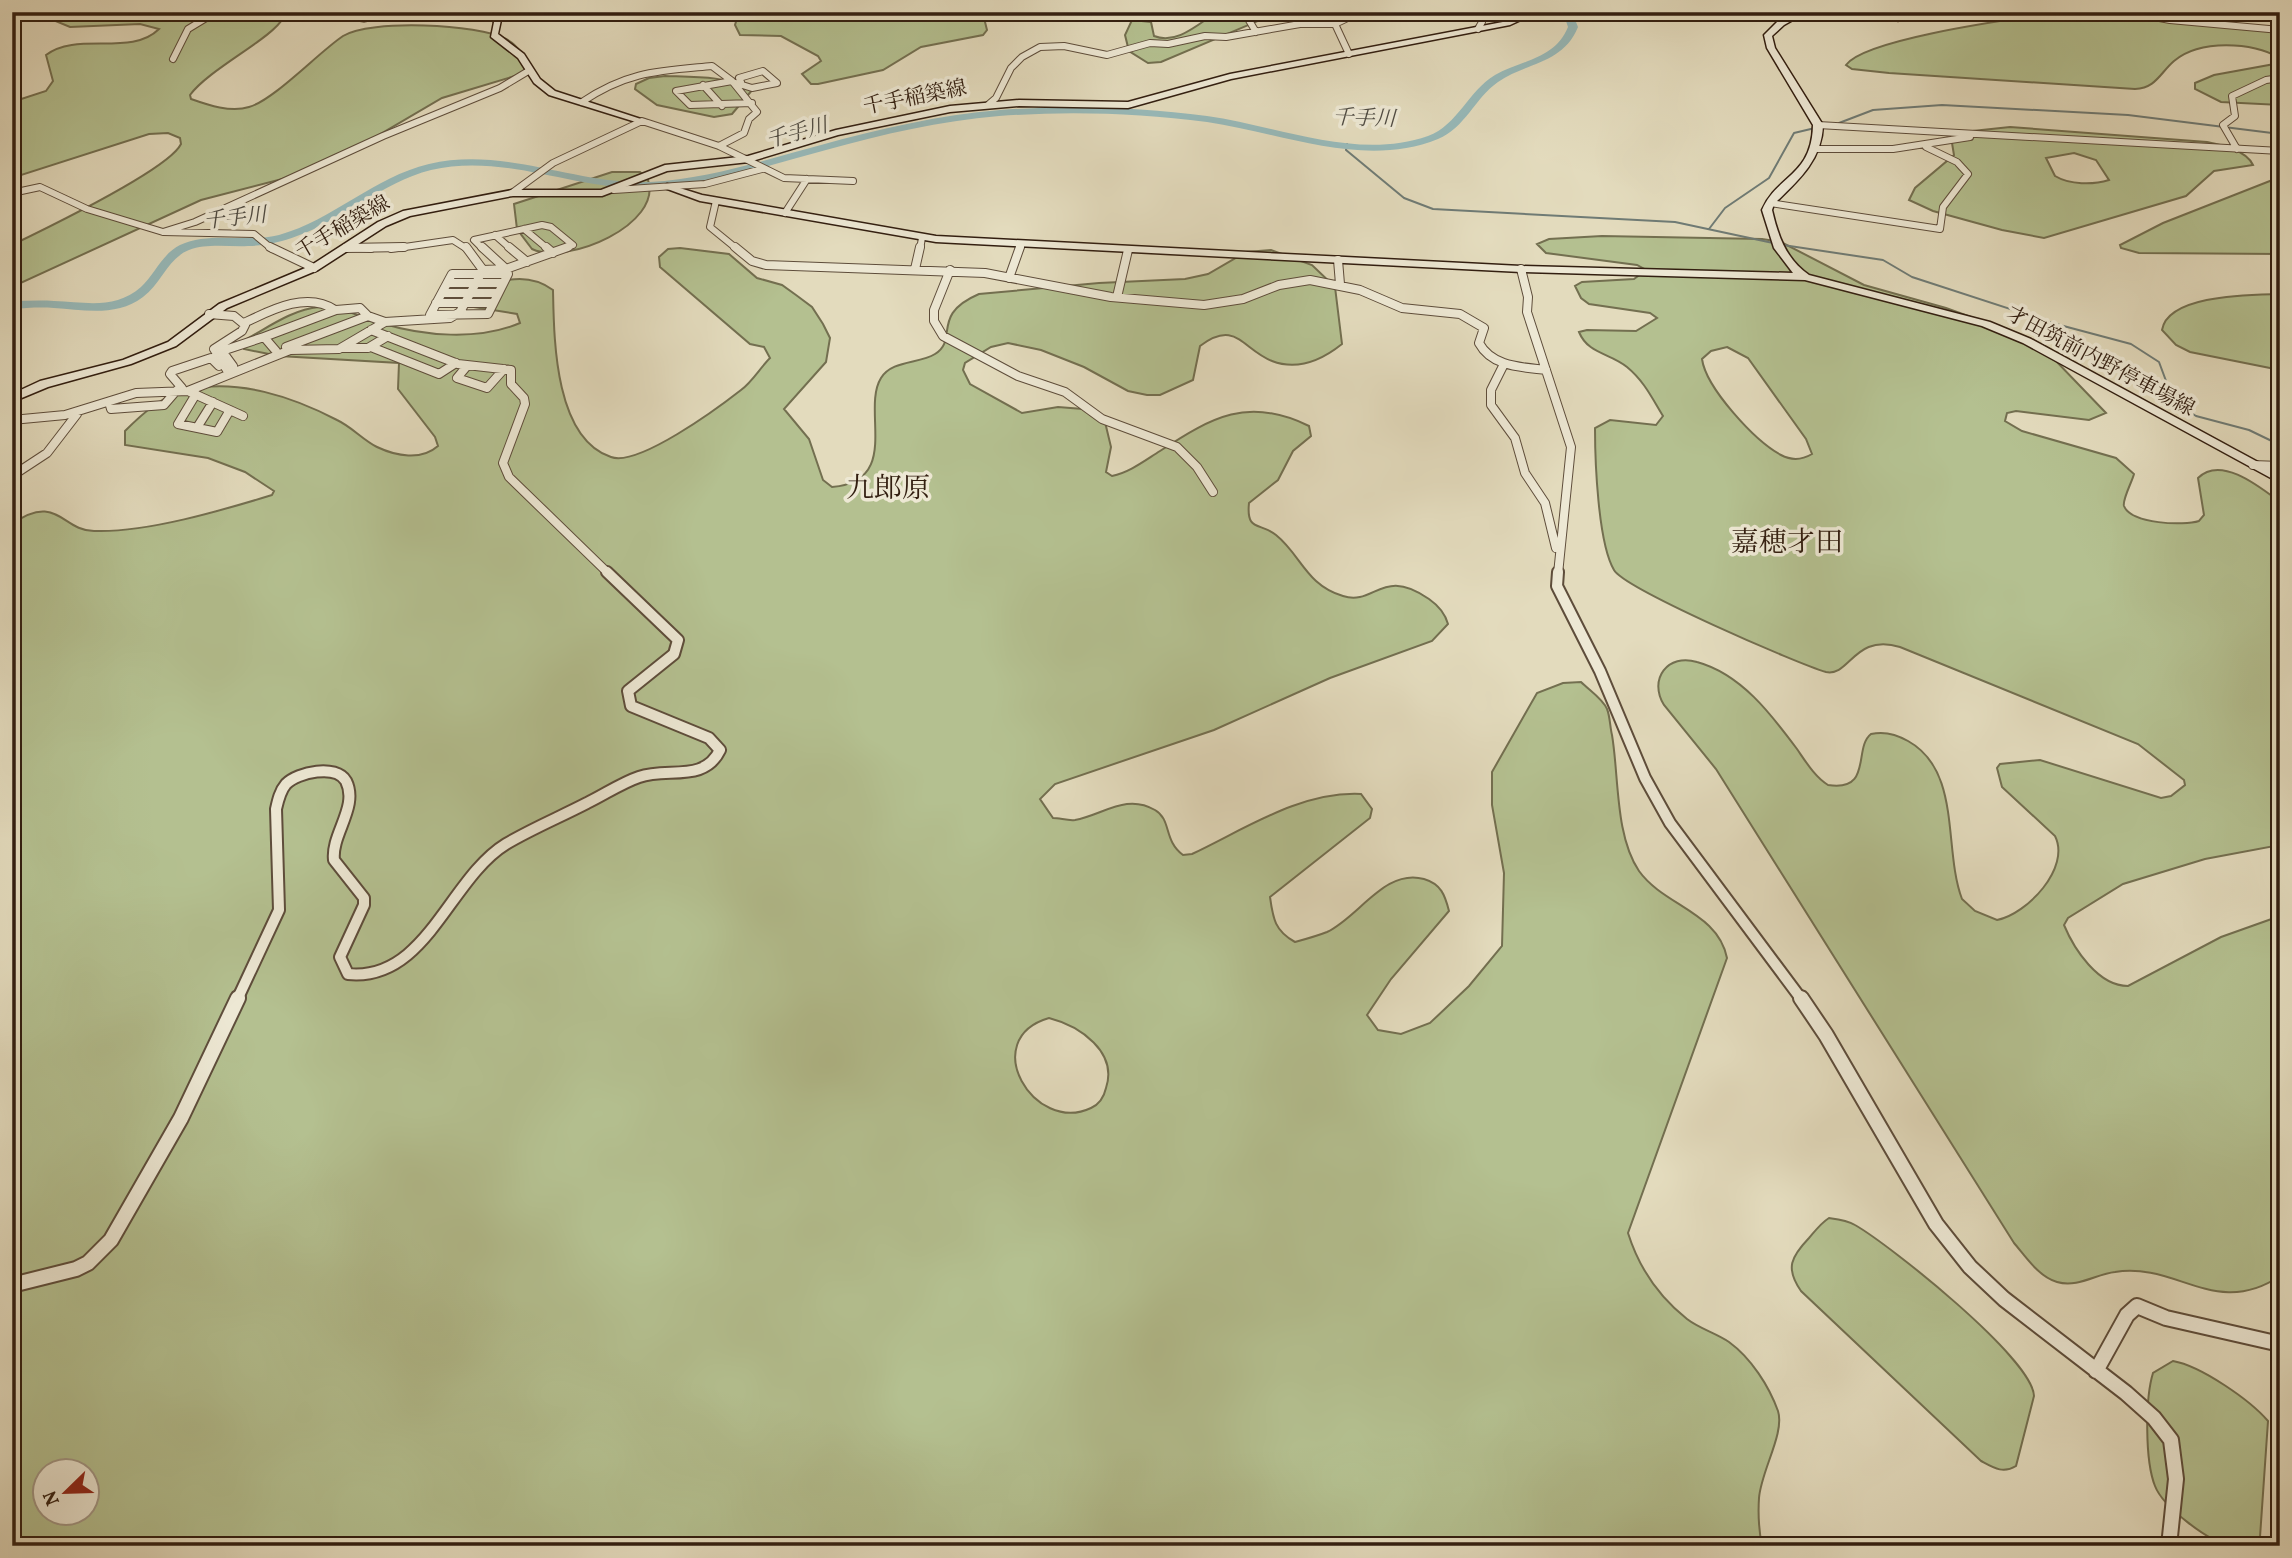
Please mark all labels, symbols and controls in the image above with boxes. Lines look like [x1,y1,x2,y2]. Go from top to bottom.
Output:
street label: 千手稲築線 [861,74,969,122]
water label: 千手川 [1332,103,1398,135]
water label: 千手川 [763,111,833,156]
street label: 千手稲築線 [290,189,396,267]
water label: 千手川 [202,201,270,237]
street label: 才田筑前内野停車場線 [2000,300,2200,424]
district label: 九郎原 [846,470,930,509]
district label: 嘉穂才田 [1731,524,1843,563]
north arrow [32,1456,102,1526]
text: N [37,1486,67,1509]

